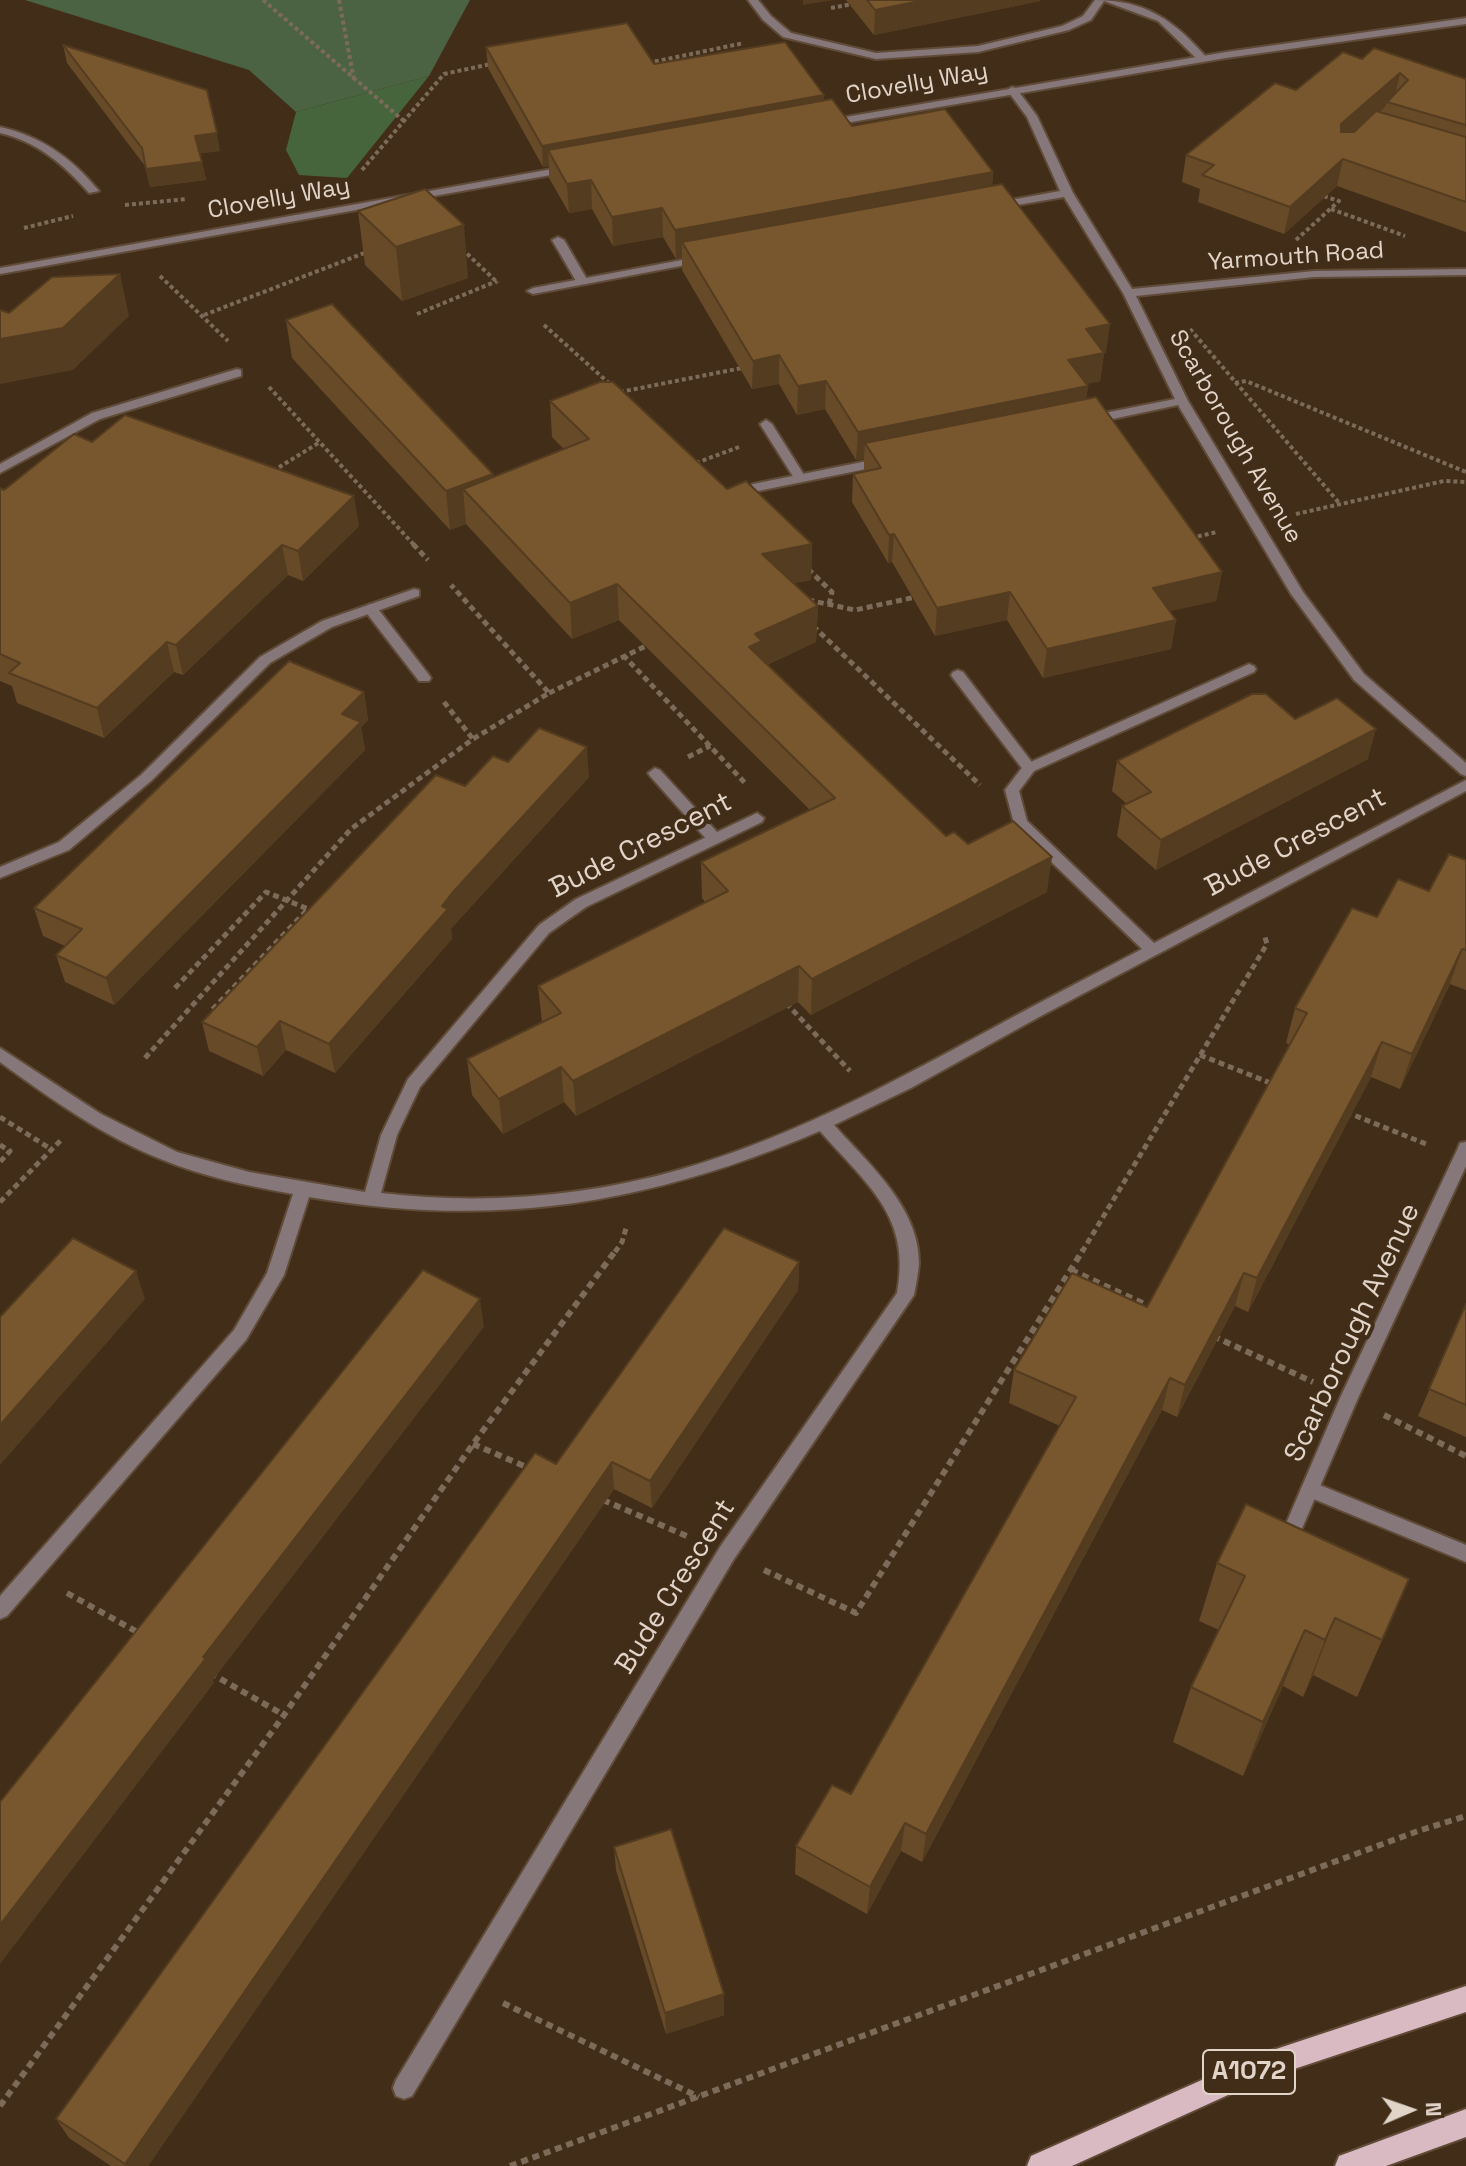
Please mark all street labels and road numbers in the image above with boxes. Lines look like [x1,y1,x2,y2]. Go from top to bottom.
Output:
street label: Clovelly Way [844,57,990,111]
street label: Clovelly Way [206,172,352,226]
street label: Yarmouth Road [1207,236,1385,278]
street label: Scarborough Avenue [1162,325,1308,549]
street label: Bude Crescent [1200,781,1392,905]
street label: Bude Crescent [544,786,738,906]
street label: Scarborough Avenue [1278,1198,1428,1468]
street label: Bude Crescent [609,1493,743,1681]
road number: A1072 [1203,2050,1295,2094]

